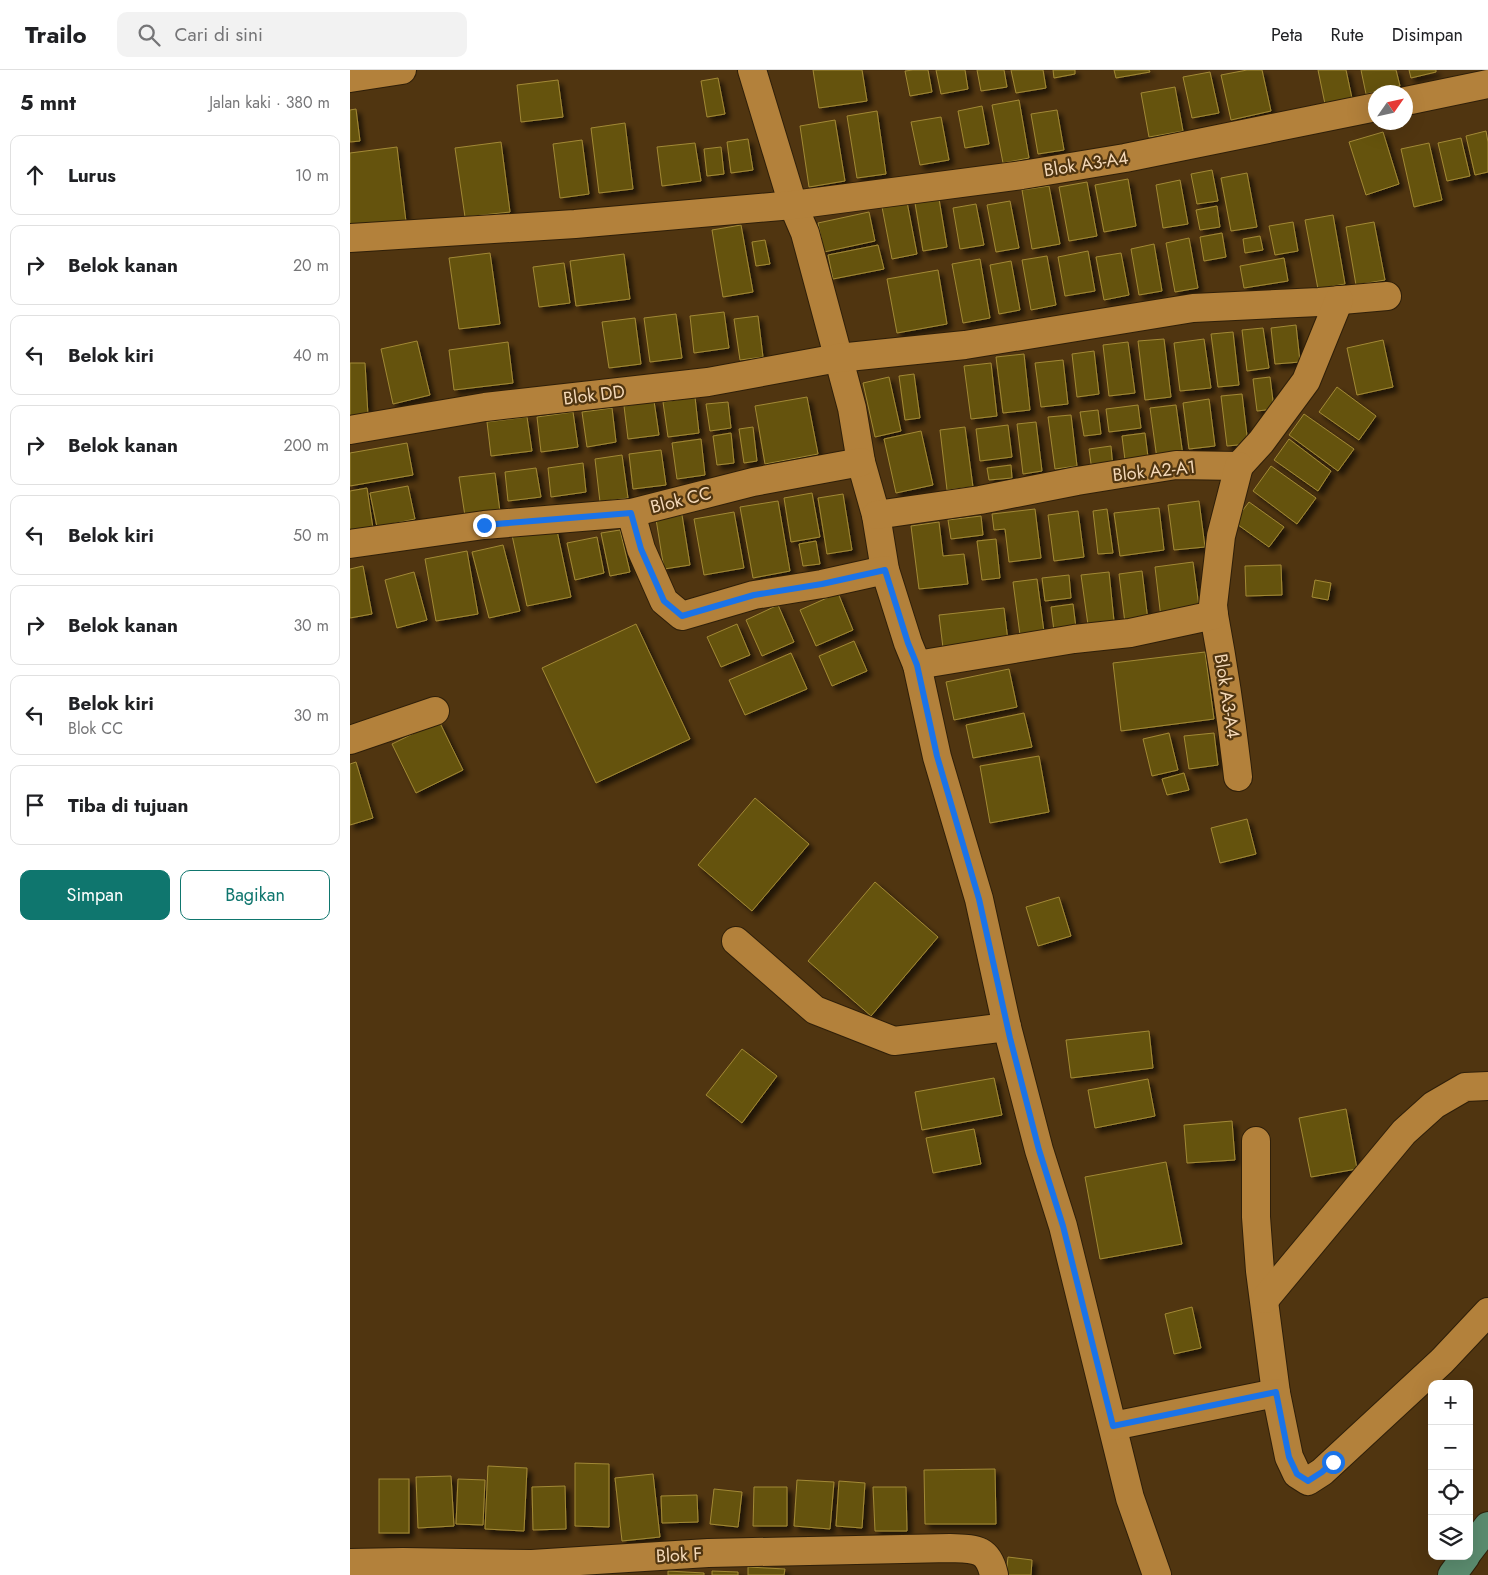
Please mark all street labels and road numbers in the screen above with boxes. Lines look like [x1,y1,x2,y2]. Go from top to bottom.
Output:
street label: Blok A3-A4 [1042,144,1130,184]
street label: Blok DD [562,378,626,412]
street label: Blok A2-A1 [1111,454,1197,488]
street label: Blok CC [648,480,714,520]
street label: Blok A3-A4 [1207,652,1247,740]
street label: Blok F [655,1541,703,1569]

